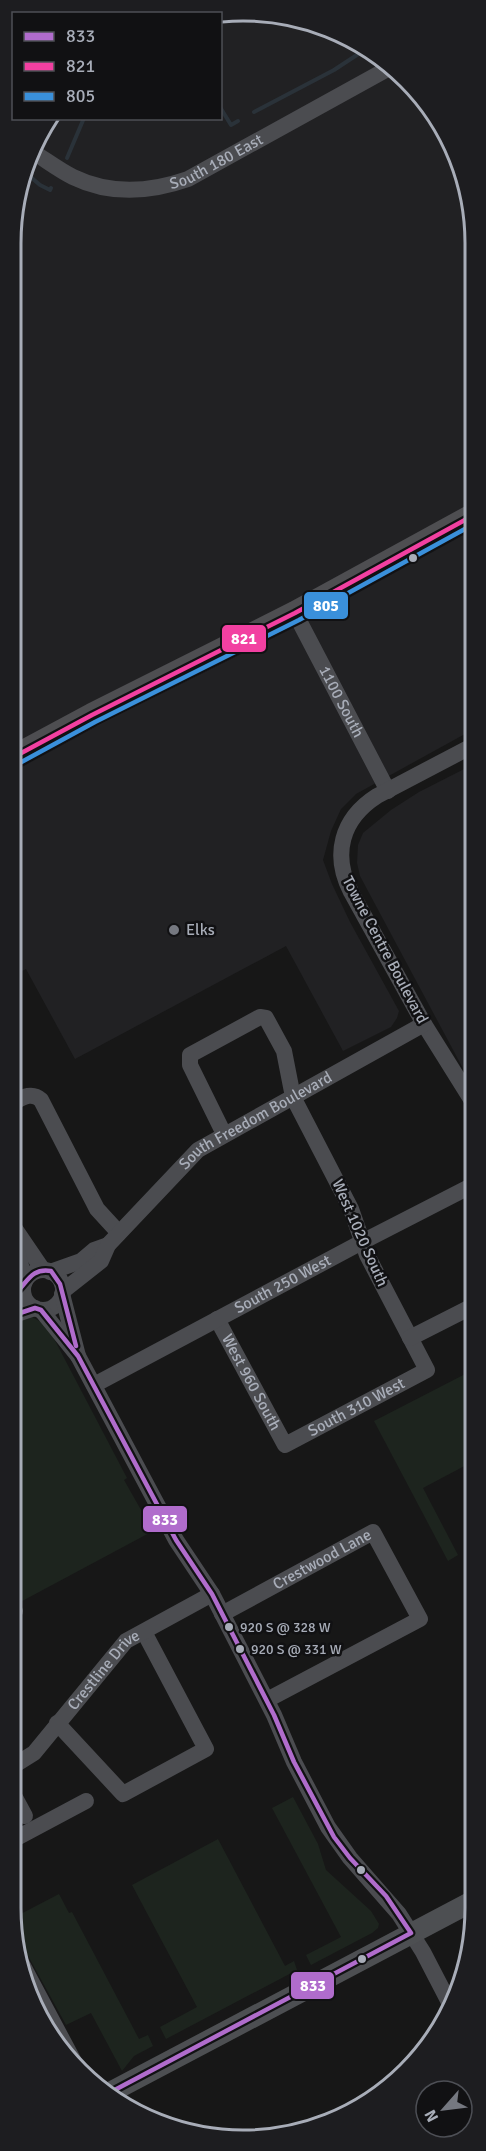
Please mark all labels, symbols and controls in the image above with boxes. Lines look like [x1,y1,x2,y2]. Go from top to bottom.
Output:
legend [12,12,222,120]
text: 833 [66,25,95,47]
text: 821 [66,55,95,77]
text: 805 [66,85,95,107]
street label: South 180 East [167,129,267,194]
unlabelled marker [407,552,419,564]
line badge: 805 [303,591,349,620]
text: 805 [313,596,339,616]
line badge: 821 [221,624,267,653]
text: 821 [231,629,257,649]
street label: 1100 South [314,662,368,741]
street label: Towne Centre Boulevard [338,873,432,1027]
place label: Elks [186,920,215,940]
marker: Elks [167,923,181,937]
street label: South Freedom Boulevard [175,1067,336,1174]
street label: West 1020 South [327,1176,393,1290]
street label: South 250 West [231,1250,335,1318]
street label: West 960 South [217,1331,285,1434]
street label: South 310 West [305,1373,409,1441]
line badge: 833 [142,1505,188,1533]
text: 833 [152,1510,178,1530]
street label: Crestwood Lane [269,1525,375,1594]
place label: 920 S @ 328 W [240,1619,331,1636]
marker: 920 S @ 328 W [223,1621,235,1633]
street label: Crestline Drive [63,1625,143,1715]
place label: 920 S @ 331 W [251,1641,342,1658]
marker: 920 S @ 331 W [234,1643,246,1655]
unlabelled marker [355,1864,367,1876]
unlabelled marker [356,1953,368,1965]
line badge: 833 [290,1971,335,2000]
text: 833 [300,1976,326,1996]
north arrow [414,2079,474,2139]
text: N [420,2106,443,2125]

